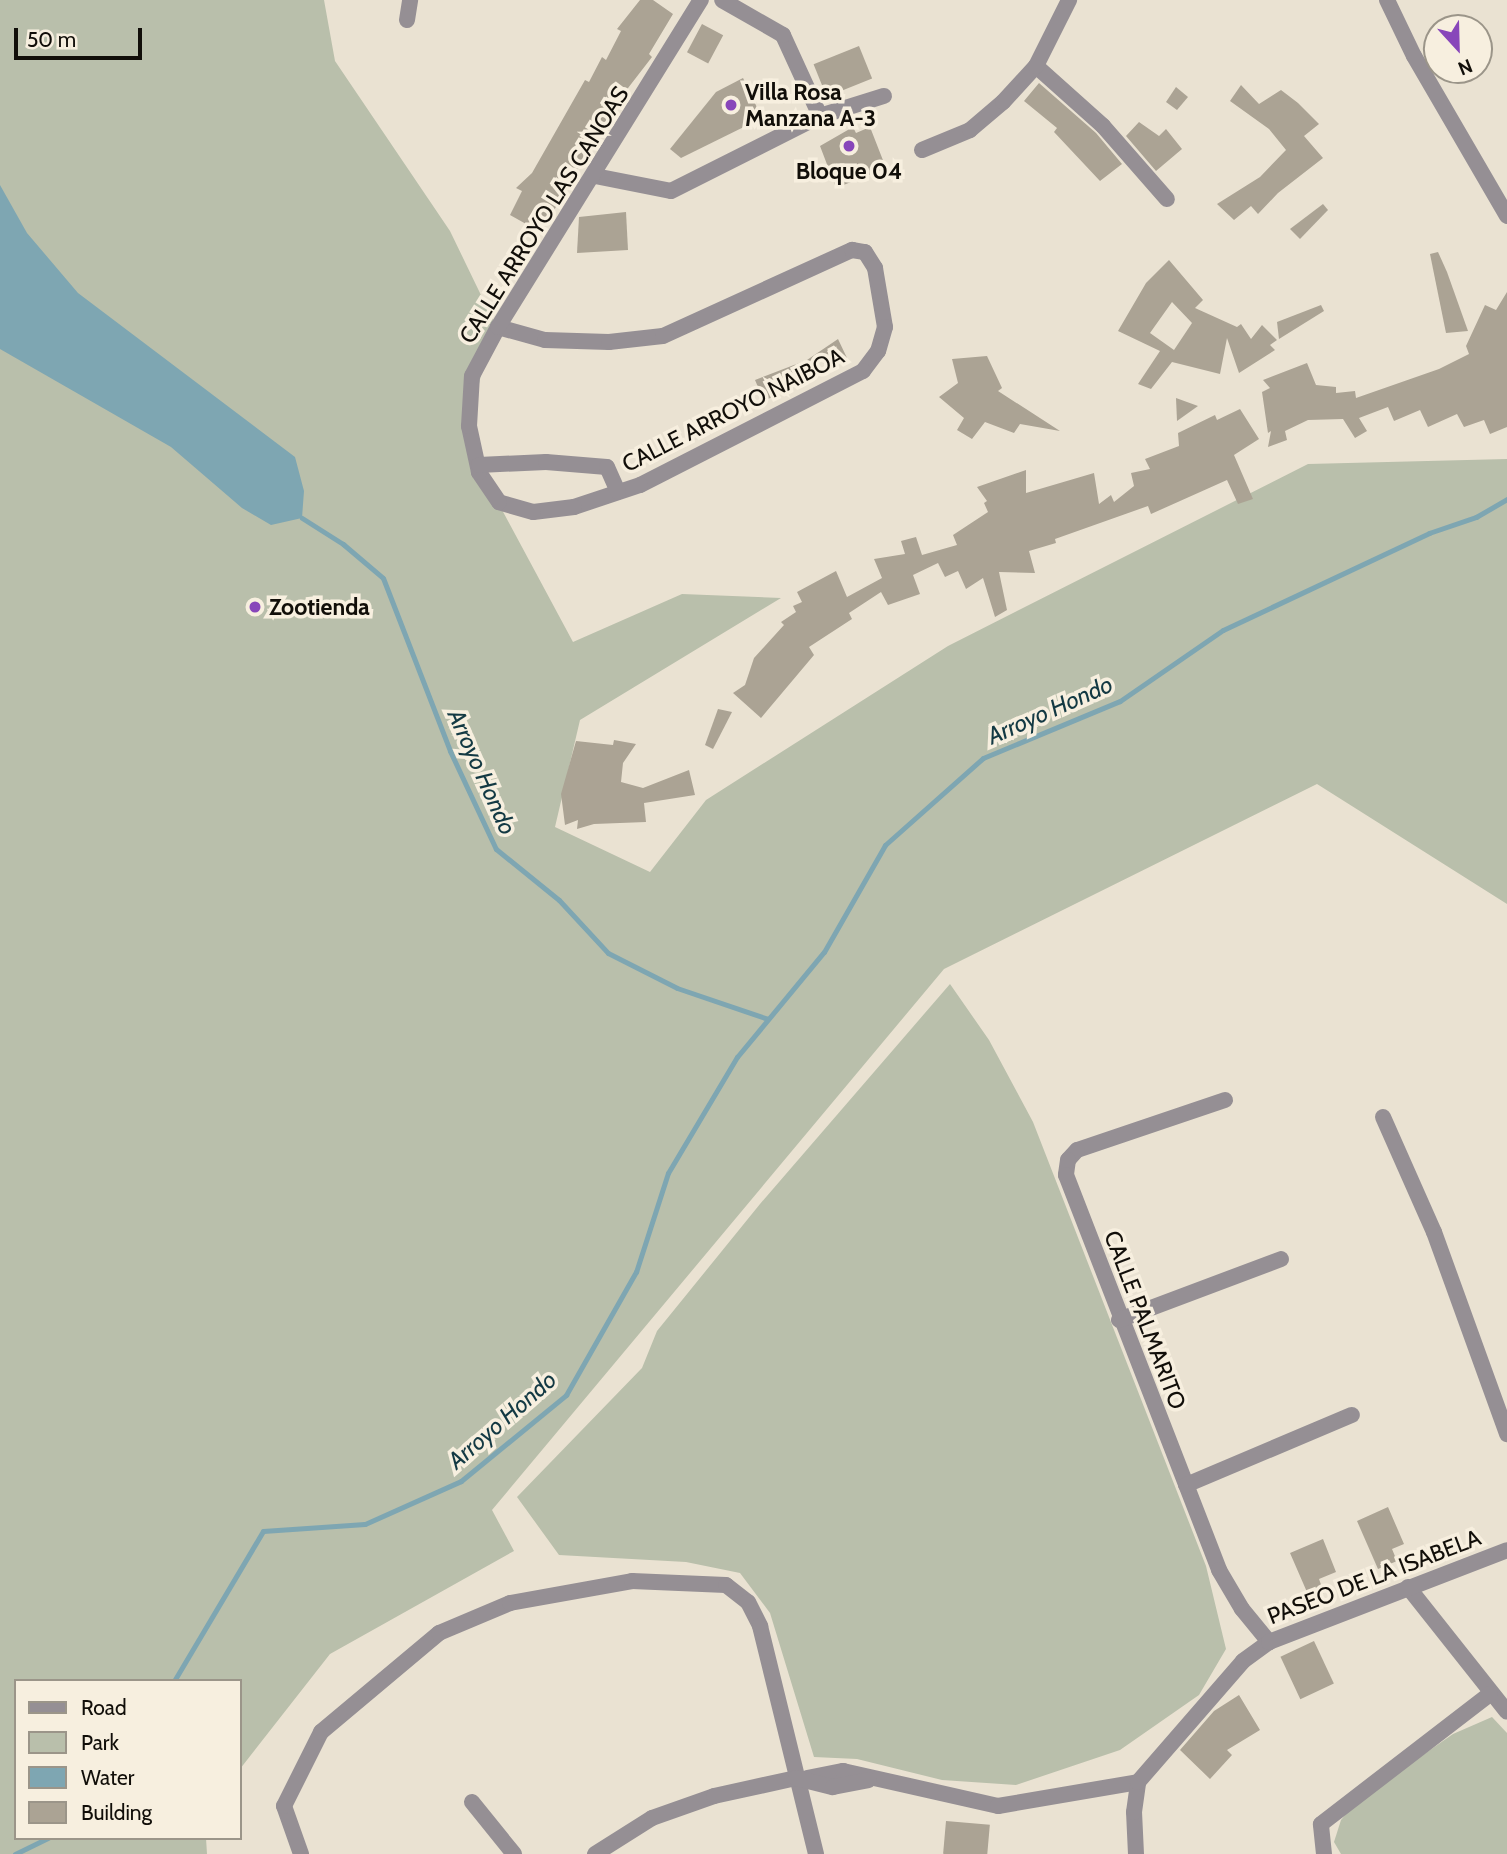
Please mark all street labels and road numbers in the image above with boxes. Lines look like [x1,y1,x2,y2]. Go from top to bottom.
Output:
street label: CALLE ARROYO LAS CANOAS [453,82,635,348]
street label: CALLE ARROYO NAIBOA [617,342,849,478]
street label: CALLE PALMARITO [1098,1227,1192,1413]
street label: PASEO DE LA ISABELA [1263,1524,1485,1630]

